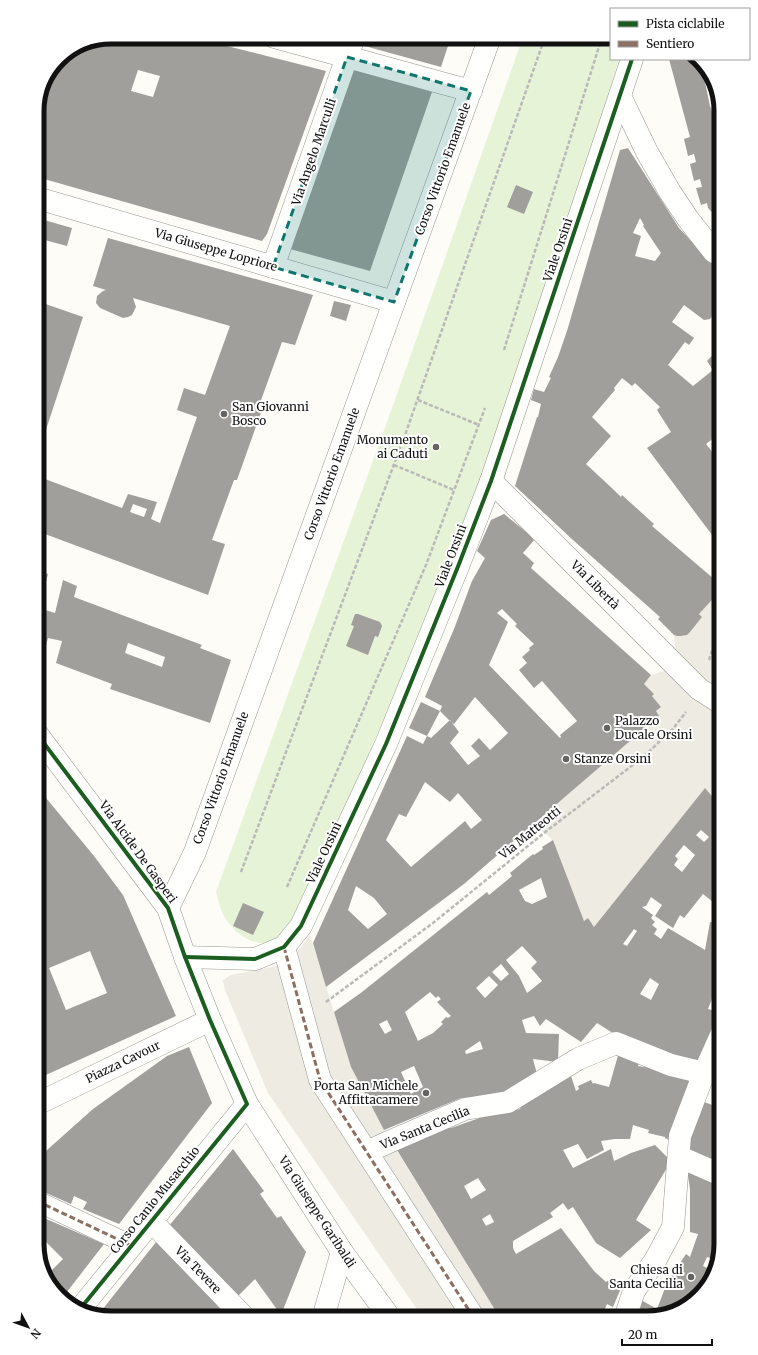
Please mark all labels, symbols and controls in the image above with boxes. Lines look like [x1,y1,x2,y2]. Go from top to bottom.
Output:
legend [610,8,750,60]
text: Pista ciclabile [646,16,724,31]
text: Sentiero [646,36,694,51]
street label: Via Angelo Marculli [288,96,339,208]
street label: Corso Vittorio Emanuele [412,101,473,237]
street label: Viale Orsini [539,216,575,285]
street label: Via Giuseppe Lopriore [152,225,279,274]
place label: San Giovanni Bosco [232,399,309,428]
street label: Corso Vittorio Emanuele [301,406,362,542]
marker: San Giovanni Bosco [219,409,229,419]
place label: Monumento ai Caduti [357,432,428,461]
marker: Monumento ai Caduti [431,442,441,452]
street label: Viale Orsini [431,522,469,591]
street label: Via Libertà [567,557,623,612]
street label: Corso Vittorio Emanuele [190,710,251,846]
place label: Palazzo Ducale Orsini [615,713,693,742]
marker: Palazzo Ducale Orsini [602,723,612,733]
place label: Stanze Orsini [574,751,651,766]
marker: Stanze Orsini [561,754,571,764]
street label: Via Alcide De Gasperi [96,797,180,906]
street label: Via Matteotti [495,803,564,863]
street label: Viale Orsini [302,819,344,887]
street label: Piazza Cavour [83,1037,163,1086]
place label: Porta San Michele Affittacamere [314,1078,418,1107]
marker: Porta San Michele Affittacamere [421,1088,431,1098]
street label: Via Santa Cecilia [377,1103,472,1153]
street label: Corso Canio Musacchio [107,1143,203,1256]
street label: Via Giuseppe Garibaldi [275,1152,359,1271]
street label: Via Tevere [172,1242,225,1296]
place label: Chiesa di Santa Cecilia [609,1262,684,1291]
marker: Chiesa di Santa Cecilia [686,1272,696,1282]
north arrow [8,1307,48,1347]
scale bar [622,1321,712,1347]
text: N [27,1326,44,1342]
text: 20 m [628,1327,657,1342]

